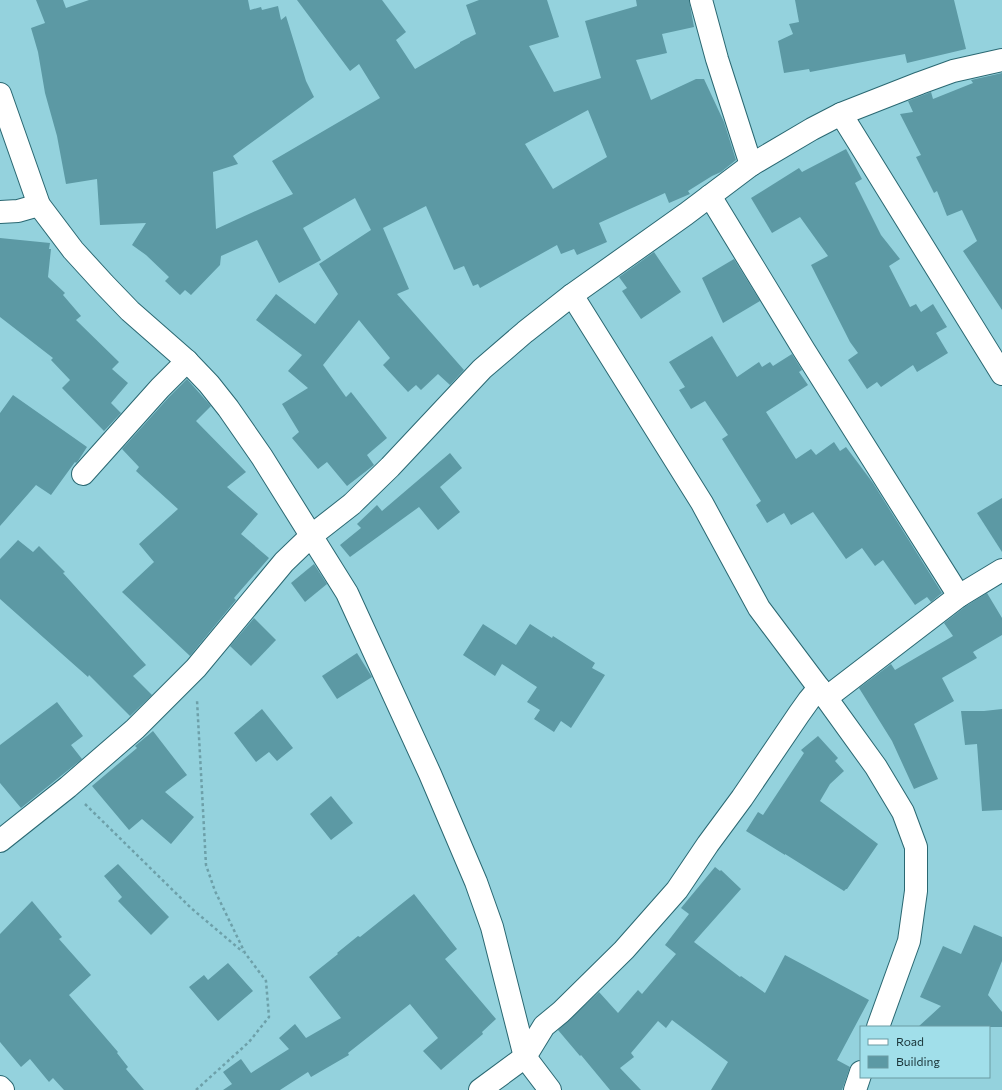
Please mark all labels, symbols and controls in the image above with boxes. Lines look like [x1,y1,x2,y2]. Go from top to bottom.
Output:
legend [860,1026,990,1078]
text: Road [896,1034,924,1048]
text: Building [896,1054,940,1068]

